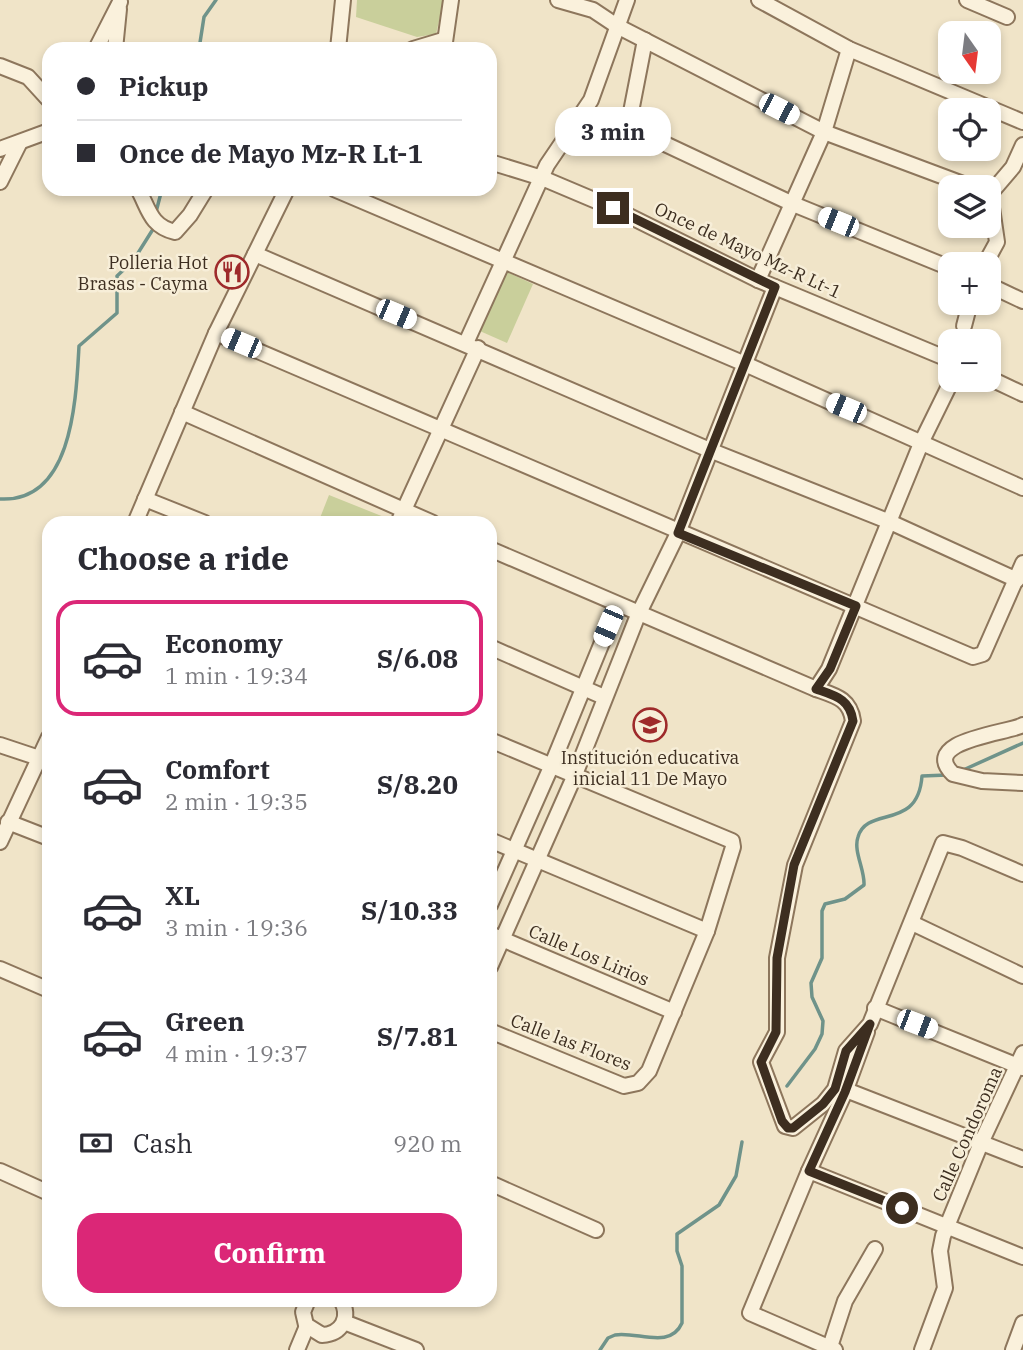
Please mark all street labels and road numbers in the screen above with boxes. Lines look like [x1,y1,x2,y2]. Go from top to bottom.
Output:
street label: Once de Mayo Mz-R Lt-1 [651,197,845,303]
street label: Calle Los Lirios [525,919,653,991]
street label: Calle las Flores [507,1008,635,1076]
street label: Calle Condoroma [927,1063,1007,1205]

